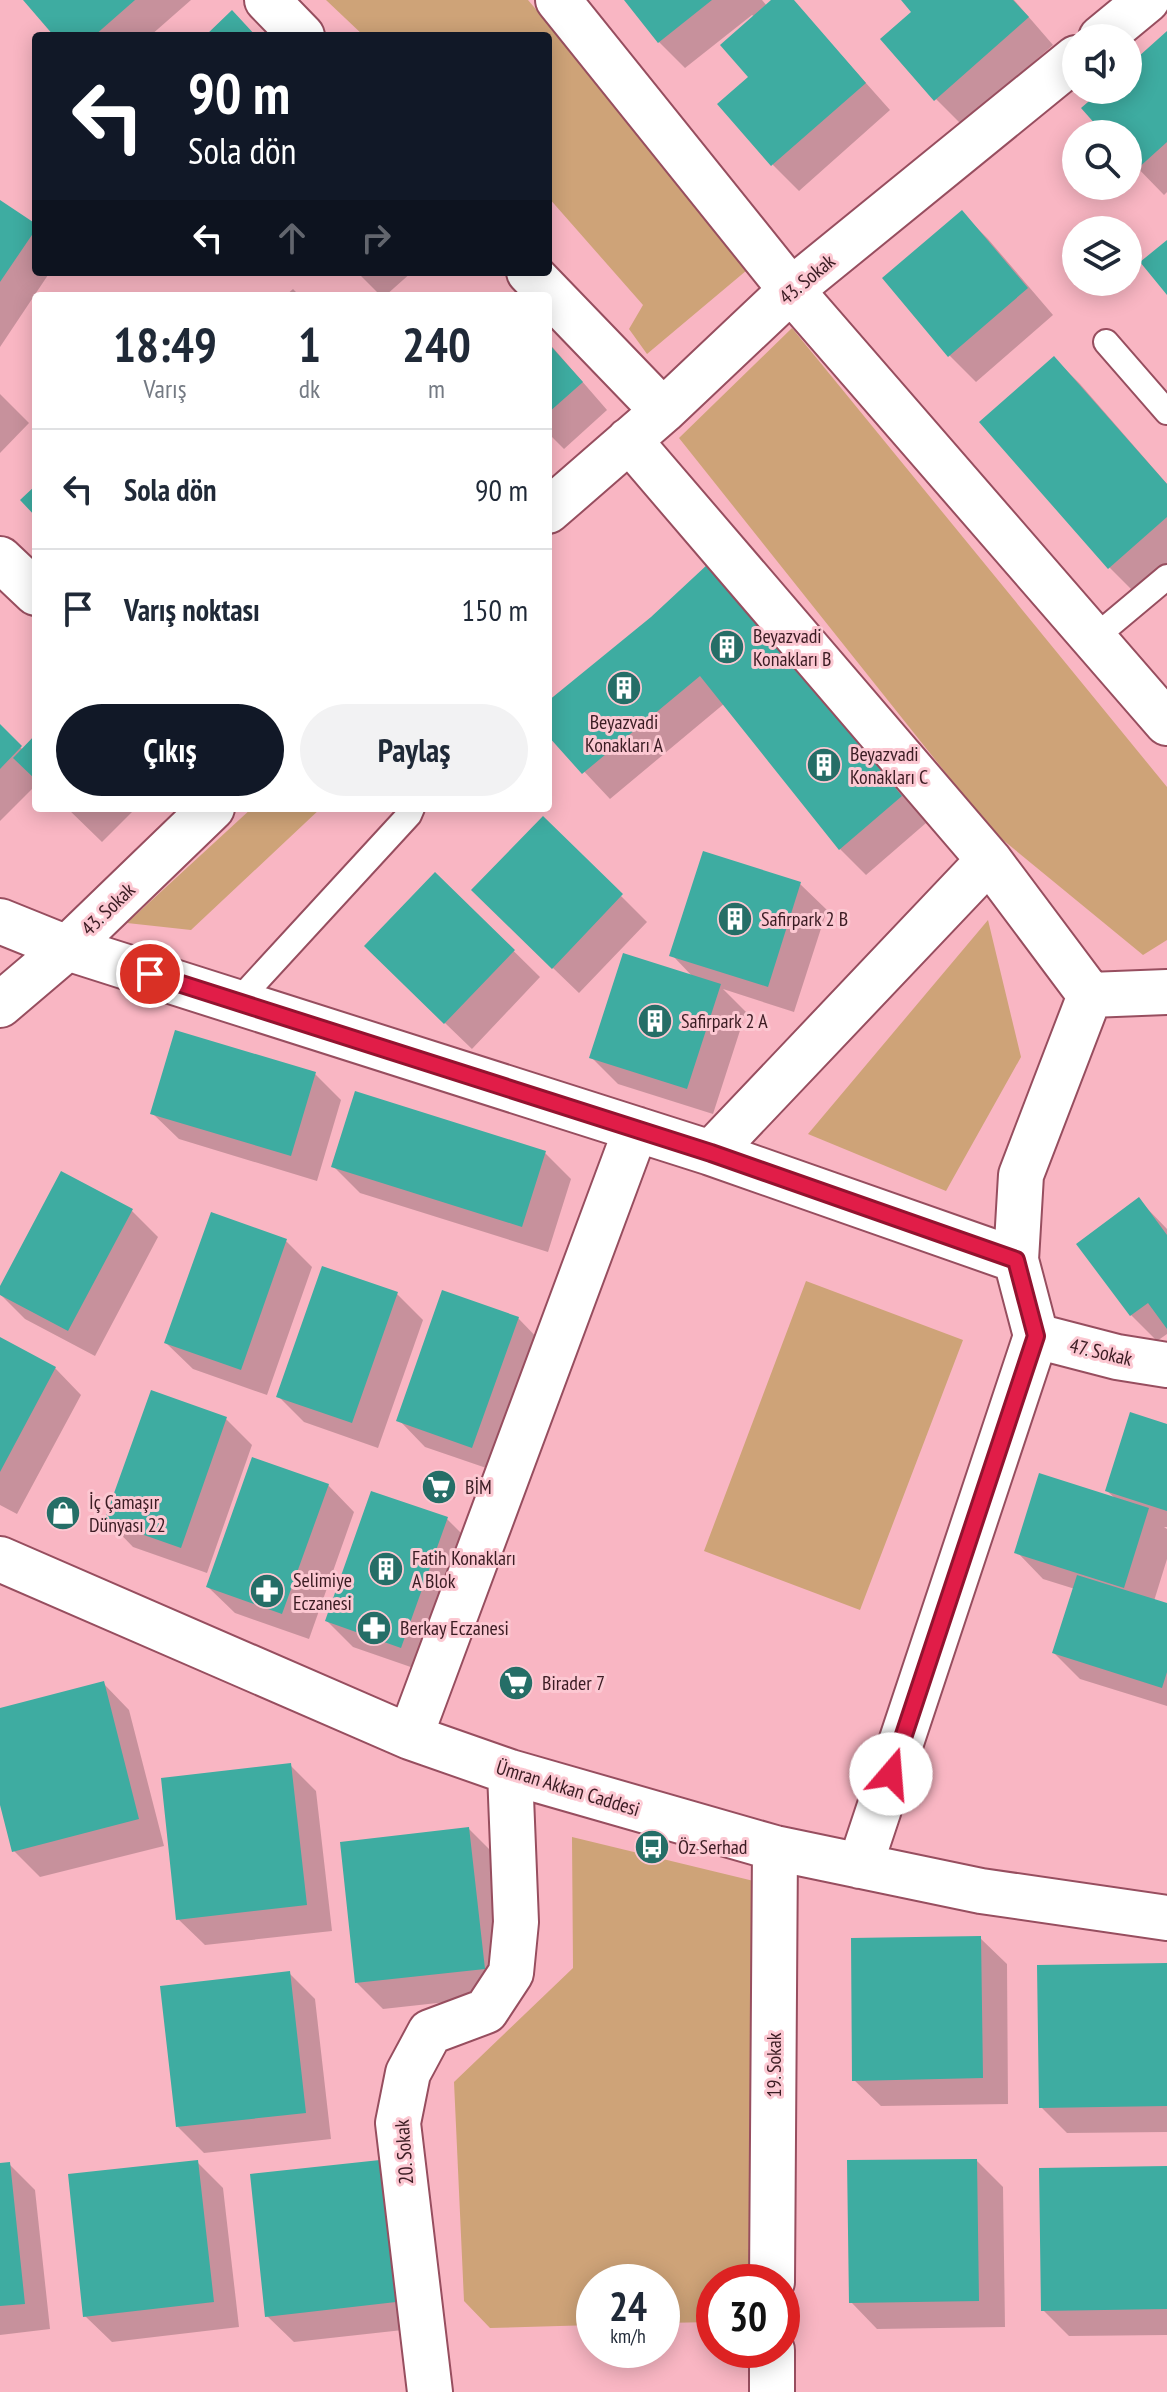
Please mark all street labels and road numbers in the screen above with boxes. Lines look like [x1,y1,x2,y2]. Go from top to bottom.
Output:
street label: 43. Sokak [774,248,841,310]
street label: 43. Sokak [76,877,141,941]
street label: 47. Sokak [1067,1332,1135,1372]
street label: Ümran Akkan Caddesi [493,1754,643,1822]
street label: 19. Sokak [761,2032,787,2098]
street label: 20. Sokak [389,2118,419,2185]

